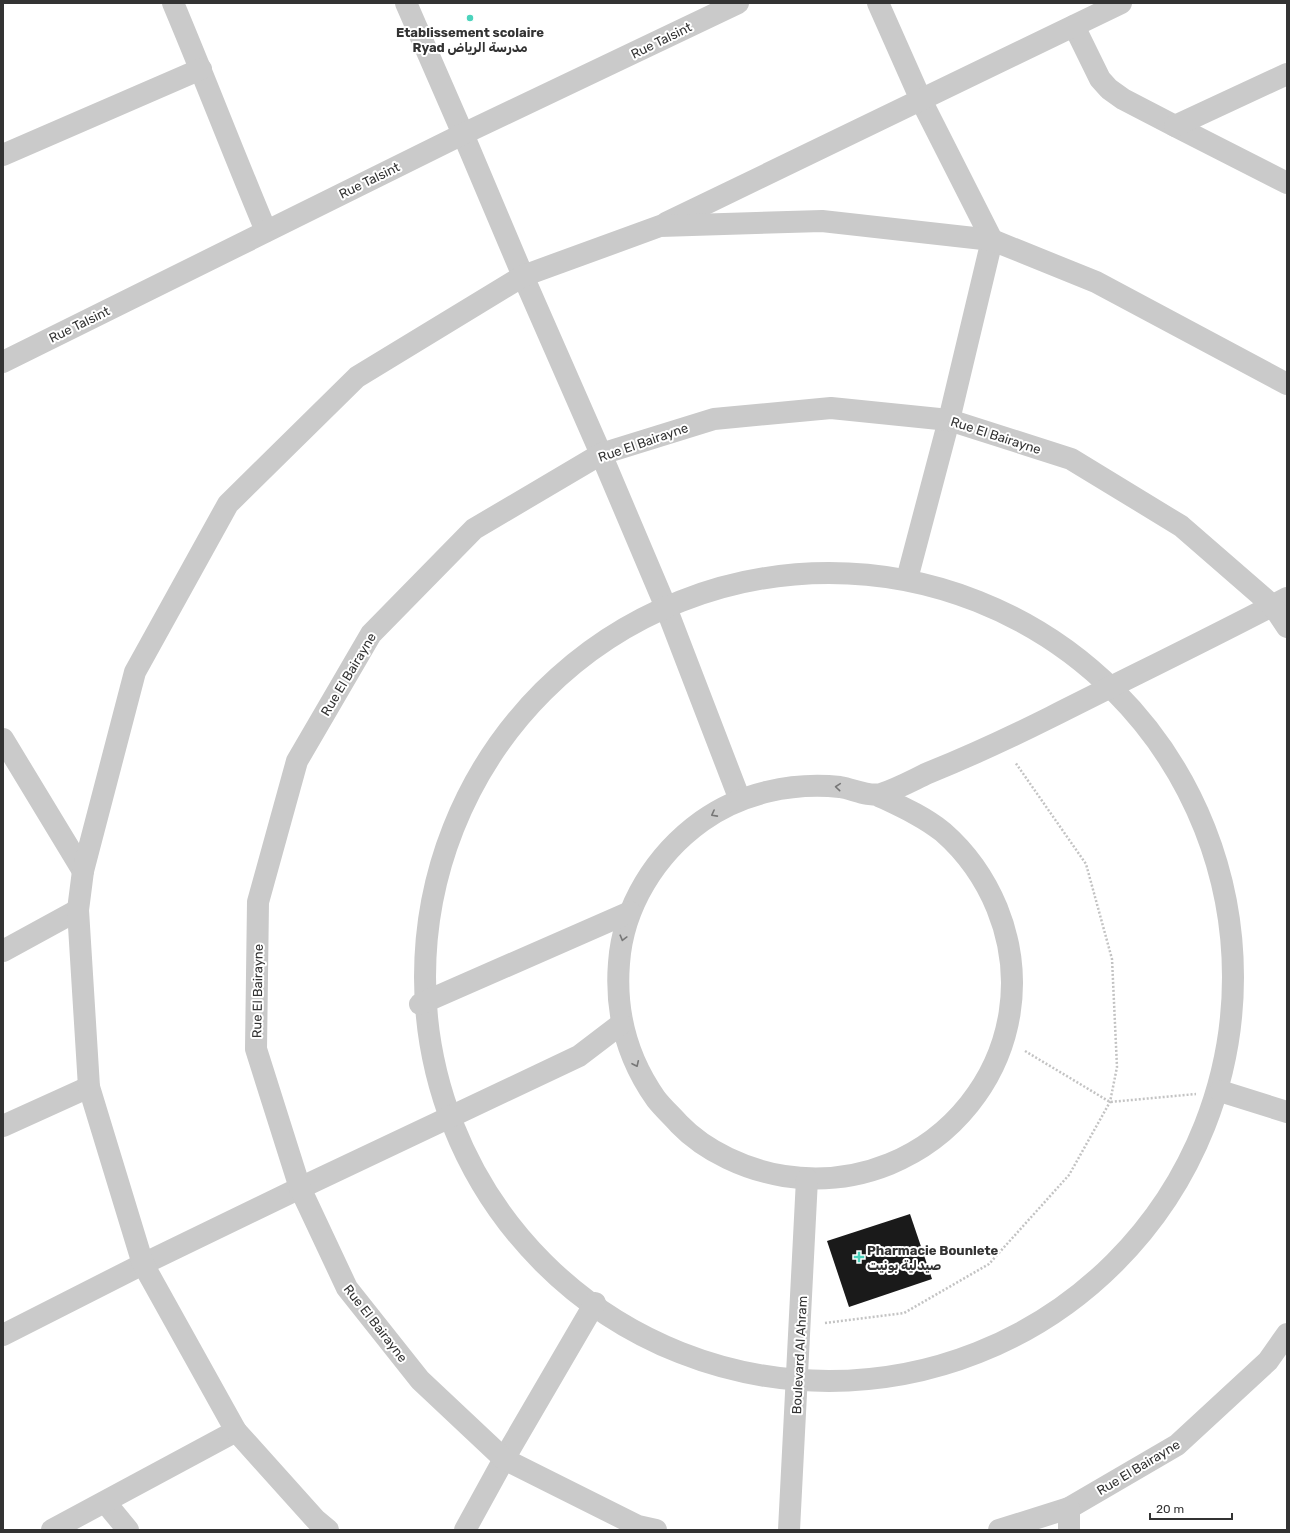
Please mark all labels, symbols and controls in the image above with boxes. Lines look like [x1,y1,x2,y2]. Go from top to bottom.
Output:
marker: Etablissement scolaire Ryad مدرسة الرياض [465,13,475,23]
street label: Rue Talsint [628,19,694,62]
place label: Etablissement scolaire Ryad مدرسة الرياض [396,25,544,55]
street label: Rue Talsint [336,159,402,202]
street label: Rue Talsint [46,303,112,346]
street label: Rue El Bairayne [949,414,1043,457]
street label: Rue El Bairayne [596,420,690,465]
street label: Rue El Bairayne [318,630,379,719]
one-way arrow [835,783,841,792]
one-way arrow [711,809,718,817]
one-way arrow [619,934,628,941]
street label: Rue El Bairayne [249,944,266,1038]
one-way arrow [631,1060,639,1068]
place label: Pharmacie Bounlete صيدلية بونيت [867,1243,999,1274]
marker: Pharmacie Bounlete صيدلية بونيت [854,1252,864,1262]
street label: Rue El Bairayne [341,1282,411,1365]
street label: Boulevard Al Ahram [789,1295,810,1415]
street label: Rue El Bairayne [1094,1437,1183,1498]
scale bar [1150,1495,1232,1521]
text: 20 m [1156,1502,1184,1516]

